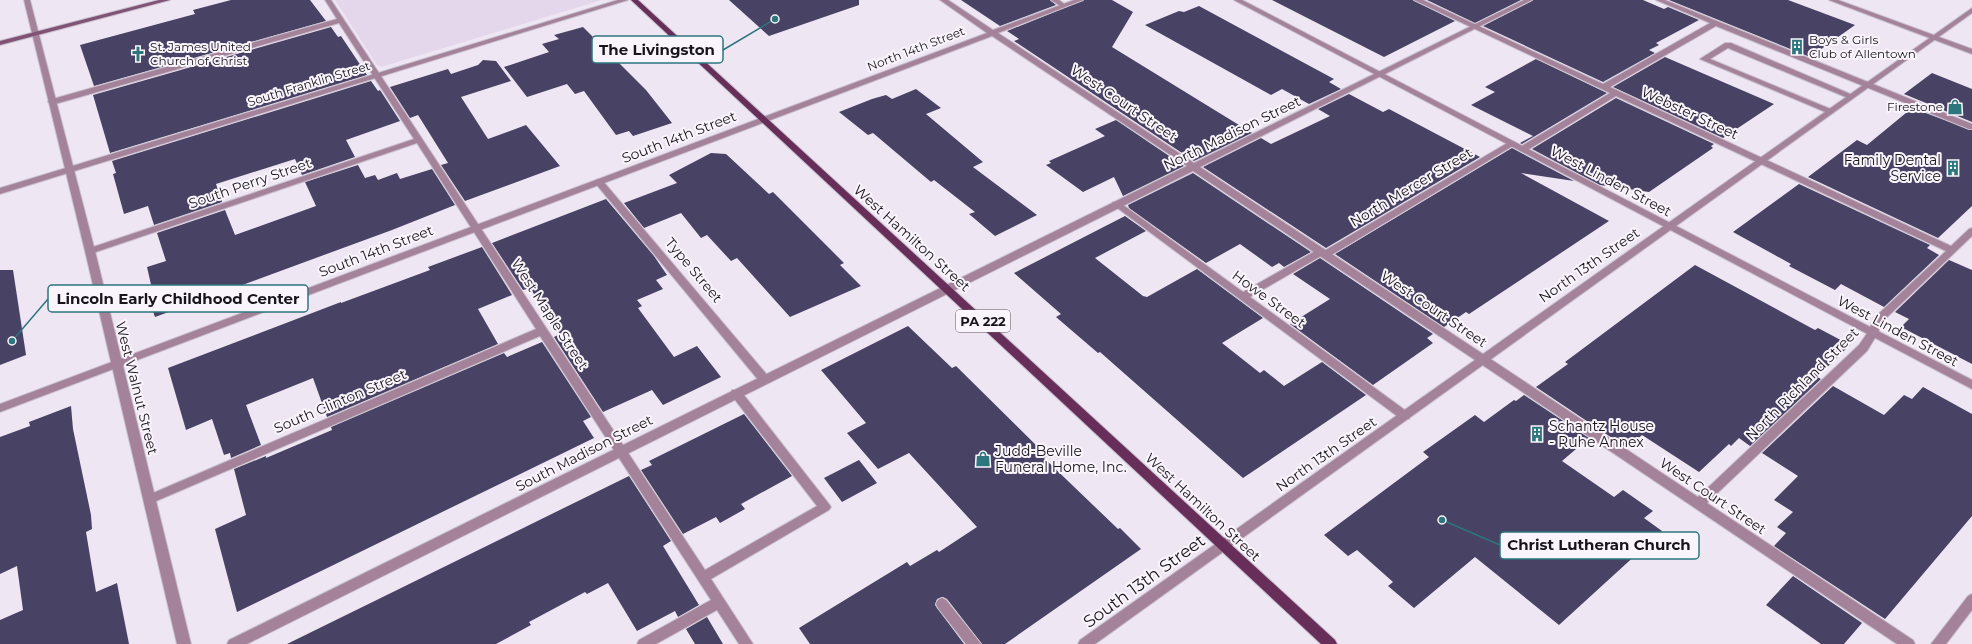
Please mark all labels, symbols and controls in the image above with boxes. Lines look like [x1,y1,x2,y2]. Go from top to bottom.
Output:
street label: North 14th Street [865,23,967,74]
place label: Boys & Girls Club of Allentown [1809,32,1916,61]
callout: The Livingston [592,36,723,63]
building icon: Boys & Girls Club of Allentown [1788,38,1806,56]
place label: St. James United Church of Christ [150,39,251,68]
text: The Livingston [599,40,715,59]
church icon: St. James United Church of Christ [129,45,147,63]
street label: South Franklin Street [246,58,372,109]
street label: West Court Street [1067,61,1181,146]
street label: Webster Street [1639,83,1742,143]
street label: North Madison Street [1160,92,1304,174]
shop icon: Firestone [1946,98,1964,116]
place label: Firestone [1887,99,1943,114]
street label: South 14th Street [619,107,739,167]
street label: West Linden Street [1547,142,1675,221]
street label: North Mercer Street [1346,143,1476,231]
place label: Family Dental Service [1844,151,1941,185]
street label: South Perry Street [186,153,314,212]
building icon: Family Dental Service [1944,159,1962,177]
street label: West Hamilton Street [850,181,974,295]
street label: South 14th Street [316,221,436,281]
street label: North 13th Street [1535,223,1643,306]
street label: Type Street [662,234,727,306]
street label: West Maple Street [507,255,593,373]
street label: Howe Street [1229,266,1310,332]
street label: West Court Street [1377,267,1491,352]
callout: Lincoln Early Childhood Center [48,285,308,312]
text: Lincoln Early Childhood Center [56,289,300,308]
street label: West Linden Street [1834,292,1962,371]
road number: PA 222 [956,310,1010,332]
street label: West Walnut Street [112,319,162,457]
street label: North Richland Street [1742,323,1863,444]
street label: South Clinton Street [271,365,409,437]
street label: South Madison Street [512,410,656,495]
street label: North 13th Street [1272,412,1380,495]
place label: Schantz House - Ruhe Annex [1549,417,1654,451]
building icon: Schantz House - Ruhe Annex [1528,425,1546,443]
place label: Judd-Beville Funeral Home, Inc. [994,442,1127,476]
street label: West Hamilton Street [1142,449,1265,565]
shop icon: Judd-Beville Funeral Home, Inc. [974,450,992,468]
street label: West Court Street [1656,454,1770,539]
street label: South 13th Street [1079,530,1209,632]
callout: Christ Lutheran Church [1500,532,1699,559]
text: Christ Lutheran Church [1507,535,1691,554]

